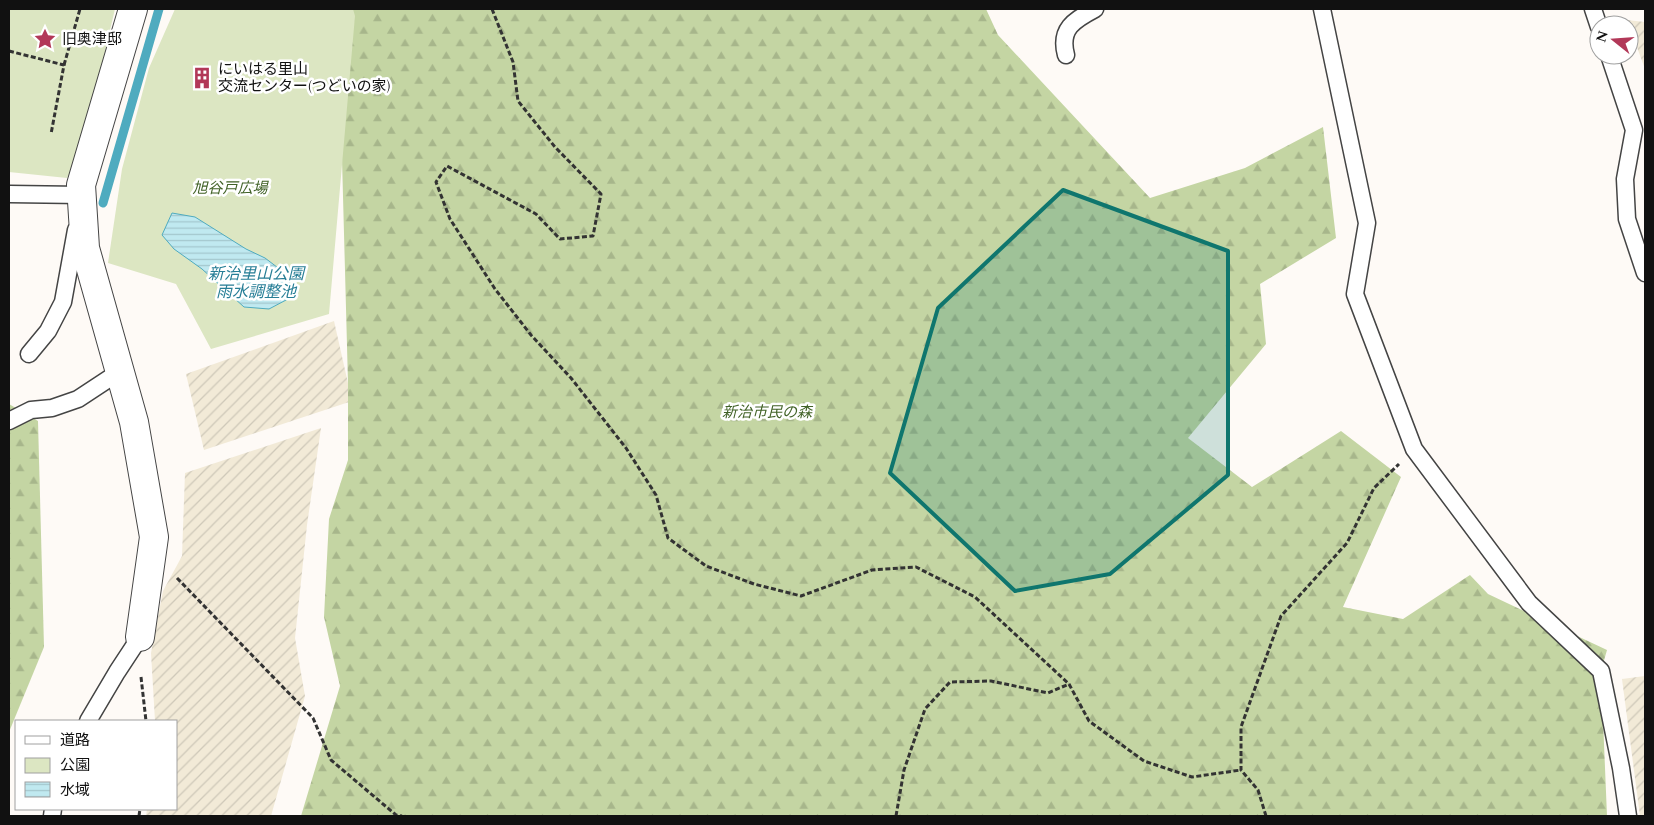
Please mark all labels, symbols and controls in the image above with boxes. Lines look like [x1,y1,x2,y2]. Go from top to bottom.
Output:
north arrow [1589,15,1639,65]
place icon: 旧奥津邸 [32,26,58,52]
place label: 旧奥津邸 [62,28,122,51]
text: N [1590,28,1614,45]
place label: にいはる里山 交流センター(つどいの家) [218,58,391,98]
building icon: にいはる里山 交流センター(つどいの家) [189,65,215,91]
park label: 旭谷戸広場 [192,177,269,200]
water label: 新治里山公園 雨水調整池 [208,262,306,304]
park label: 新治市民の森 [722,401,814,424]
legend [15,720,178,810]
text: 道路 [60,729,90,752]
text: 公園 [60,754,90,777]
text: 水域 [60,779,90,802]

